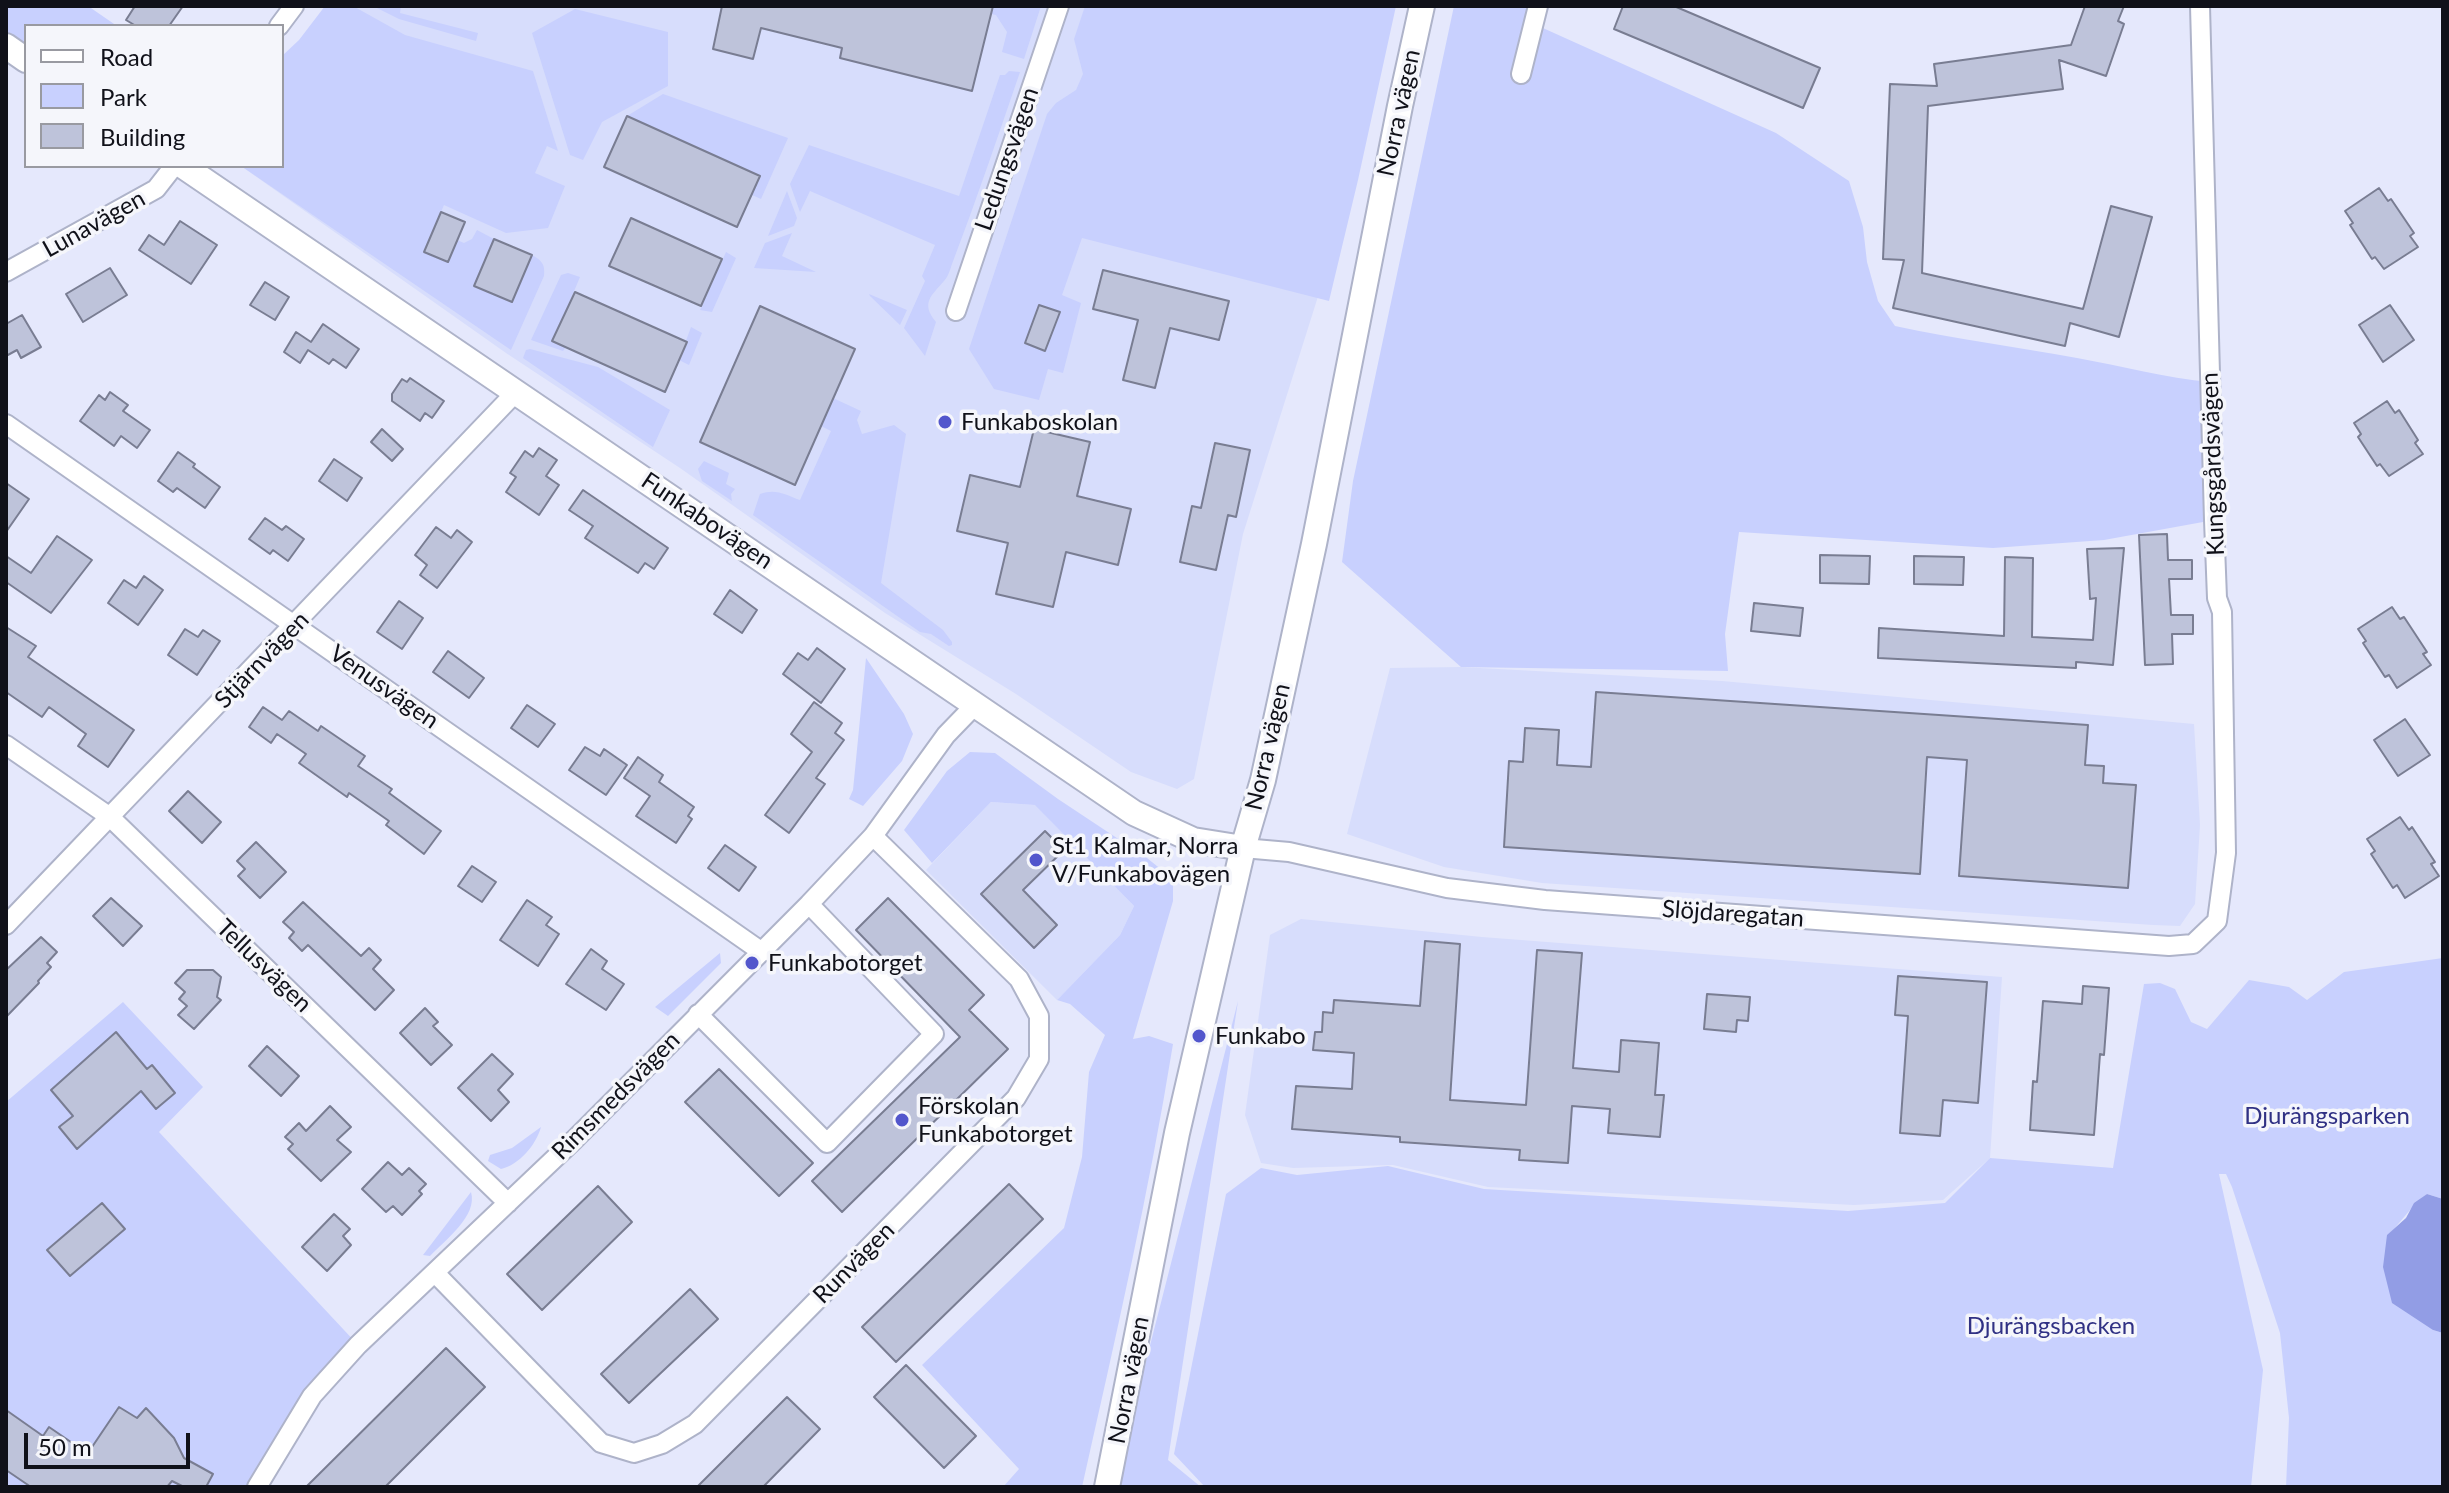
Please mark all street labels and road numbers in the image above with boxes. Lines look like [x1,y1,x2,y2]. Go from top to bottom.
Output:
street label: Norra vägen [1371,47,1427,179]
street label: Ledungsvägen [969,84,1045,234]
street label: Lunavägen [38,184,150,264]
street label: Kungsgårdsvägen [2195,372,2231,556]
street label: Funkabovägen [636,466,778,576]
street label: Stjärnvägen [209,606,315,714]
street label: Venusvägen [324,639,444,735]
street label: Norra vägen [1239,681,1297,813]
street label: Slöjdaregatan [1661,895,1805,933]
street label: Tellusvägen [210,914,318,1018]
street label: Rimsmedsvägen [546,1026,686,1166]
street label: Runvägen [807,1216,901,1310]
street label: Norra vägen [1103,1314,1155,1446]

